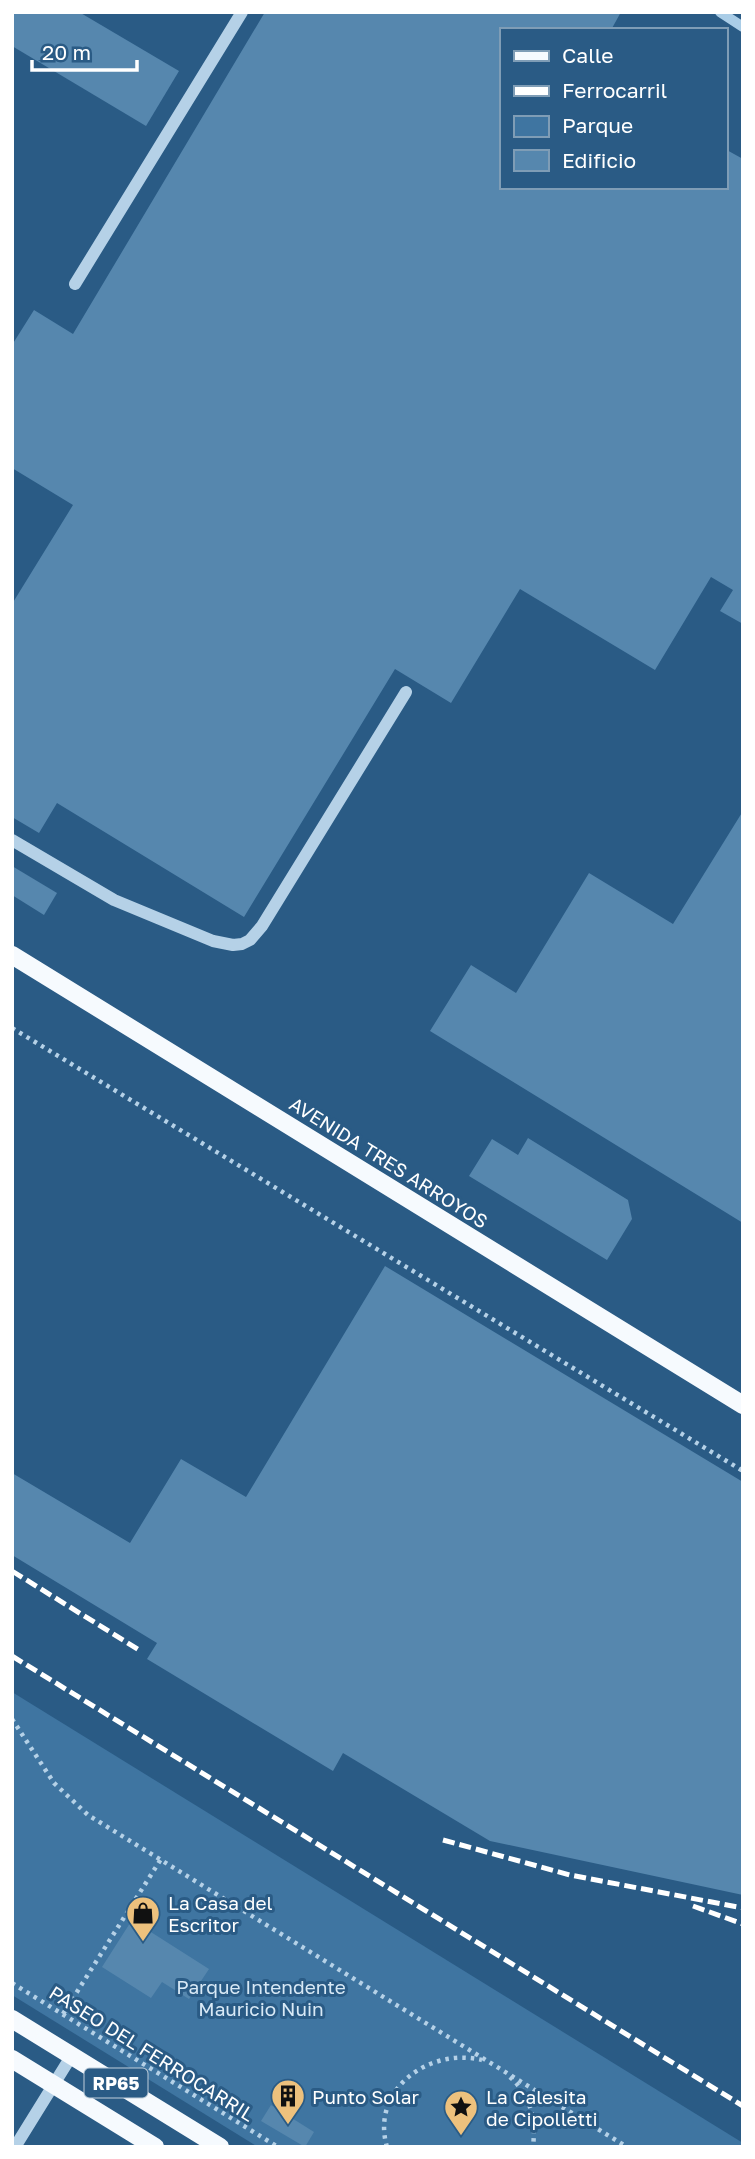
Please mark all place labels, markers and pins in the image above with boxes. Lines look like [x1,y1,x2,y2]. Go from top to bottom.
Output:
place label: La Casa del Escritor [168,1891,273,1936]
shop icon: La Casa del Escritor [124,1894,162,1943]
building icon: Punto Solar [269,2077,307,2126]
place label: Punto Solar [312,2085,420,2108]
place label: La Calesita de Cipolletti [486,2085,598,2130]
place icon: La Calesita de Cipolletti [442,2088,480,2137]

